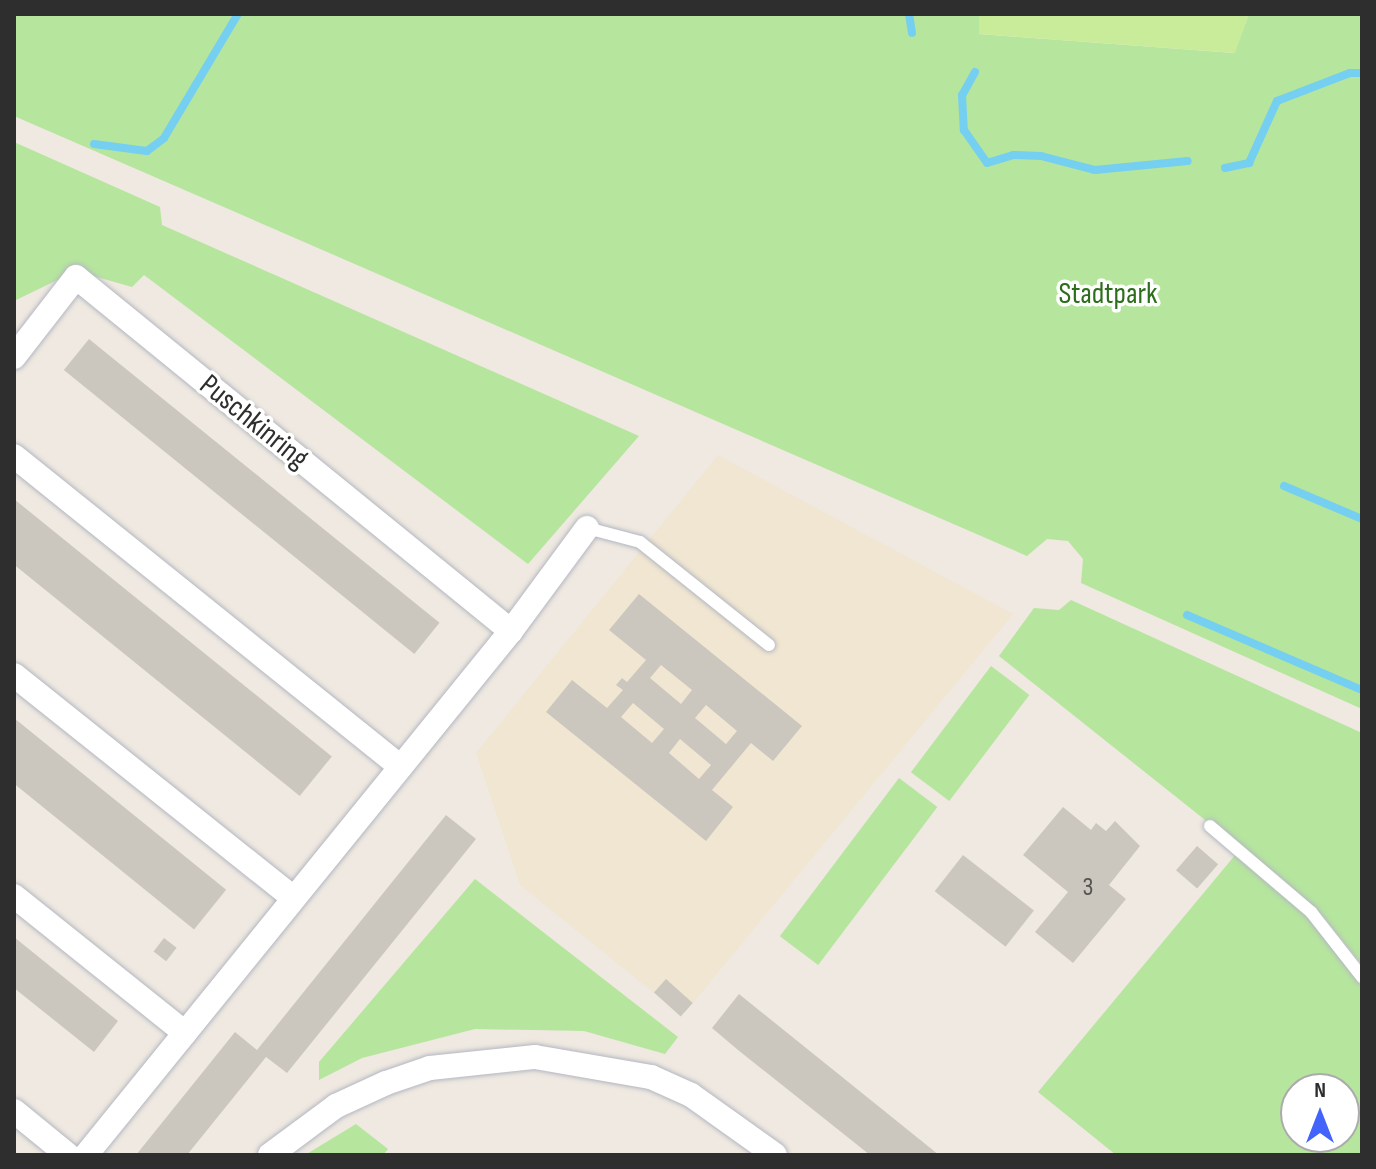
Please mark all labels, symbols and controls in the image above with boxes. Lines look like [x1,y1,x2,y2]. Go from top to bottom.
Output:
park label: Stadtpark [1058,276,1158,312]
street label: Puschkinring [192,367,316,477]
house number: 3 [1083,872,1093,904]
north arrow [1280,1073,1360,1153]
text: N [1314,1077,1326,1104]

